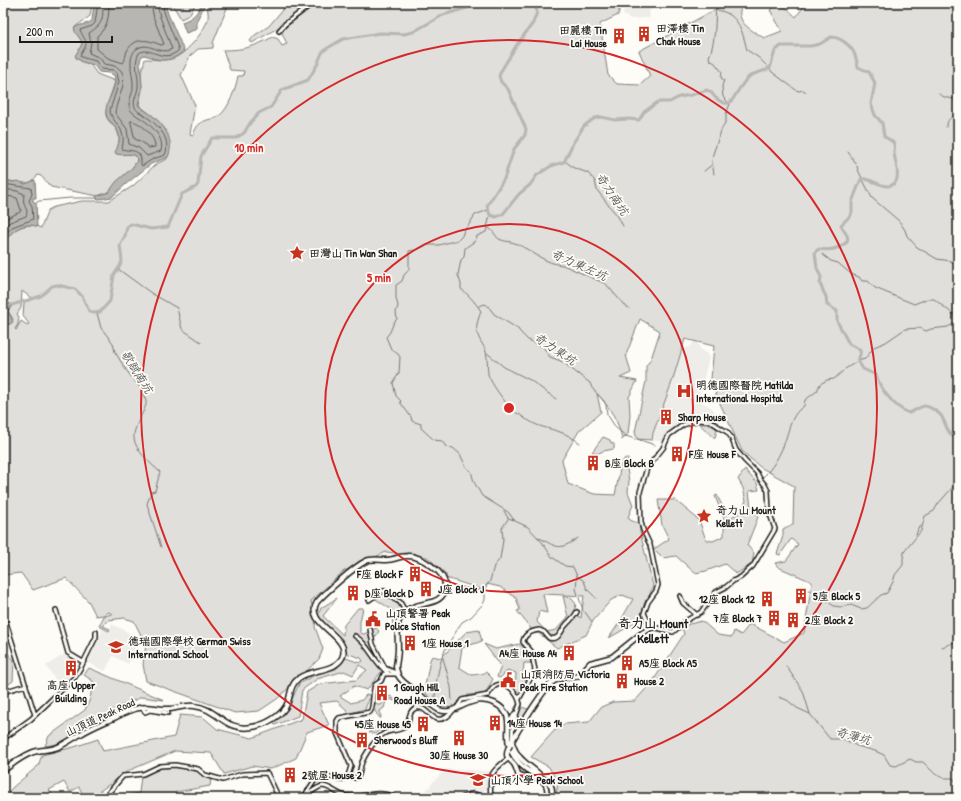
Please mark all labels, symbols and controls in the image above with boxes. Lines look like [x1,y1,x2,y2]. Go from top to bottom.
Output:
scale bar [20,18,112,44]
place label: 田澤樓 Tin Chak House [656,21,704,48]
text: 200 m [26,23,53,40]
place label: 田麗樓 Tin Lai House [559,23,608,50]
building icon: 田澤樓 Tin Chak House [635,25,653,43]
building icon: 田麗樓 Tin Lai House [610,27,628,45]
text: 10 min [235,139,264,156]
water label: 奇力南坑 [592,169,634,220]
place icon: 田灣山 Tin Wan Shan [288,244,306,262]
water label: 奇力東左坑 [548,245,612,285]
place label: 田灣山 Tin Wan Shan [309,246,397,260]
text: 5 min [367,269,392,286]
water label: 奇力東坑 [531,328,582,370]
water label: 歌賦南坑 [117,347,158,398]
place label: 明德國際醫院 Matilda International Hospital [696,378,794,406]
hospital icon: 明德國際醫院 Matilda International Hospital [675,382,693,400]
centre of rings [502,401,516,415]
building icon: Sharp House [657,408,675,426]
place label: Sharp House [678,410,727,425]
building icon: F座 House F [668,445,686,463]
place label: F座 House F [688,447,737,461]
building icon: B座 Block B [584,454,602,472]
place label: B座 Block B [605,456,654,470]
place label: 奇力山 Mount Kellett [716,503,777,530]
place icon: 奇力山 Mount Kellett [695,507,713,525]
building icon: F座 Block F [406,565,424,583]
place label: F座 Block F [356,567,404,581]
building icon: J座 Block J [417,580,435,598]
place label: J座 Block J [438,582,484,596]
building icon: D座 Block D [344,584,362,602]
place label: D座 Block D [365,586,414,600]
building icon: 5座 Block 5 [792,587,810,605]
place label: 5座 Block 5 [813,589,860,603]
building icon: 12座 Block 12 [758,590,776,608]
place label: 12座 Block 12 [699,592,756,606]
place label: 山頂警署 Peak Police Station [385,606,451,633]
building icon: 7座 Block 7 [765,609,783,627]
public building icon: 山頂警署 Peak Police Station [364,610,382,628]
place label: 7座 Block 7 [712,611,763,625]
building icon: 2座 Block 2 [784,611,802,629]
place label: 2座 Block 2 [805,613,854,627]
district label: 奇力山 Mount Kellett [618,614,689,647]
place label: 德瑞國際學校 German Swiss International School [128,634,252,661]
building icon: 1座 House 1 [401,634,419,652]
place label: 1座 House 1 [422,636,469,650]
school or university icon: 德瑞國際學校 German Swiss International School [107,638,125,656]
building icon: A4座 House A4 [560,644,578,662]
place label: A4座 House A4 [499,646,557,660]
building icon: A5座 Block A5 [618,654,636,672]
place label: A5座 Block A5 [639,656,697,670]
building icon: 高座 Upper Building [62,659,80,677]
place label: 山頂消防局 Victoria Peak Fire Station [520,667,610,694]
public building icon: 山頂消防局 Victoria Peak Fire Station [499,671,517,689]
building icon: House 2 [613,672,631,690]
place label: House 2 [634,674,665,688]
place label: 高座 Upper Building [47,678,96,706]
place label: 1 Gough Hill Road House A [394,680,446,707]
building icon: 1 Gough Hill Road House A [373,684,391,702]
street label: 山頂道 Peak Road [63,695,137,739]
building icon: 14座 House 14 [486,714,504,732]
building icon: 45座 House 45 [414,715,432,733]
place label: 14座 House 14 [507,716,562,730]
place label: 45座 House 45 [355,717,411,731]
water label: 奇薄坑 [833,722,875,749]
building icon: 30座 House 30 [450,729,468,747]
building icon: Sherwood's Bluff [353,731,371,749]
place label: Sherwood's Bluff [374,733,438,747]
place label: 30座 House 30 [430,748,488,762]
building icon: 2號屋 House 2 [281,766,299,784]
place label: 2號屋 House 2 [302,768,363,782]
school or university icon: 山頂小學 Peak School [469,771,487,789]
place label: 山頂小學 Peak School [490,773,584,787]

